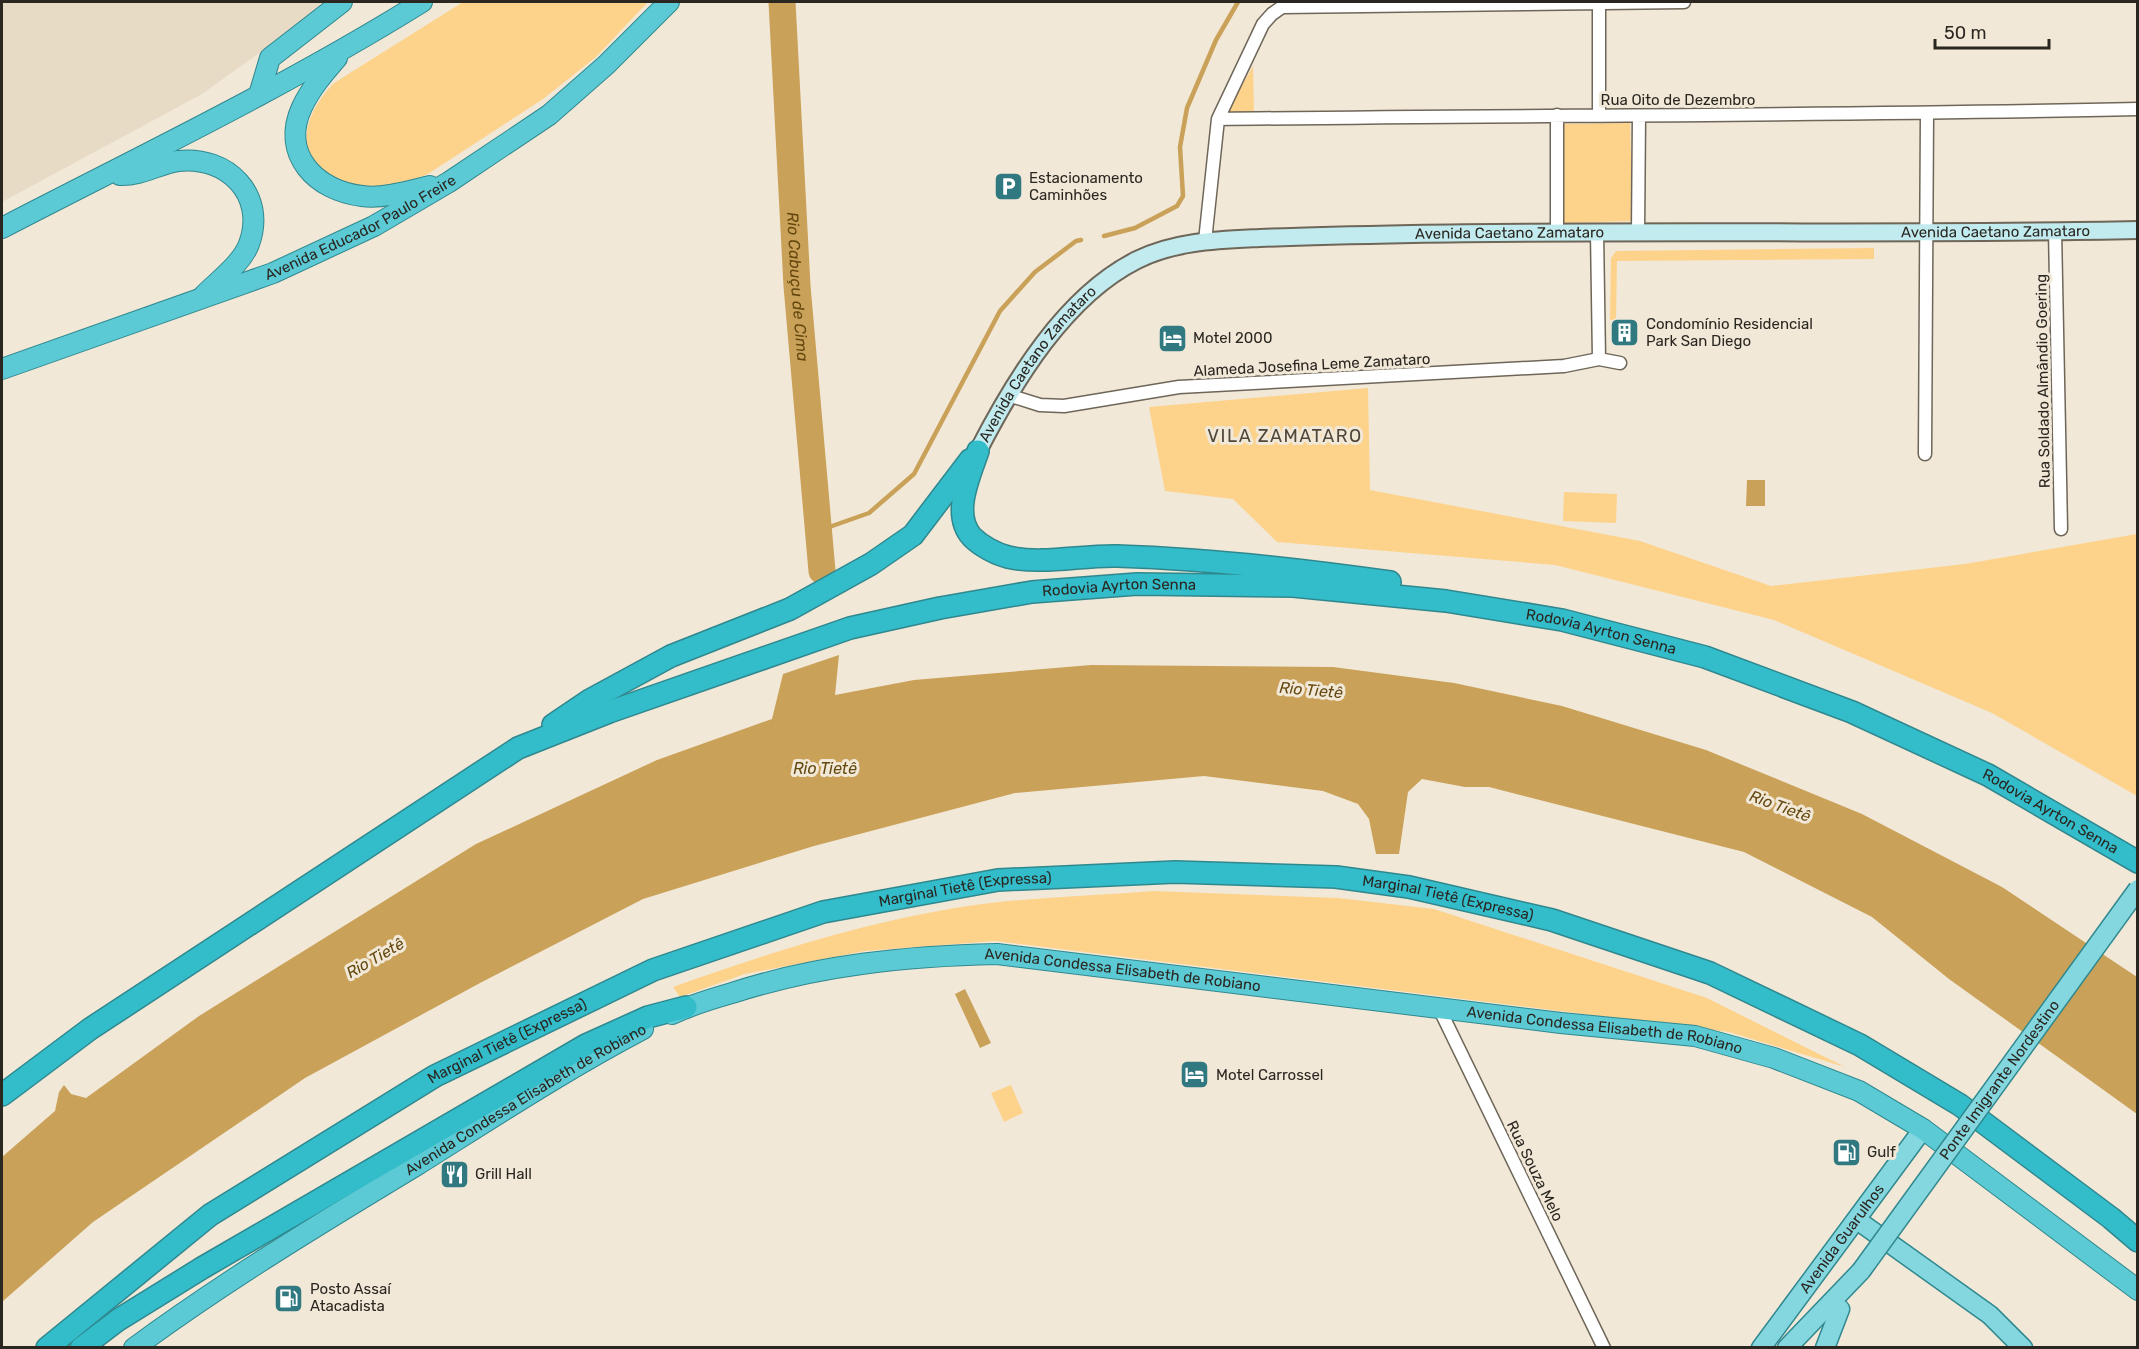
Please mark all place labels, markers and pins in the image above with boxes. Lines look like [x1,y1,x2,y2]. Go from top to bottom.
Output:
place label: Estacionamento Caminhões [1029,169,1143,204]
parking icon: Estacionamento Caminhões [992,171,1024,203]
place label: Condomínio Residencial Park San Diego [1646,315,1813,350]
building icon: Condomínio Residencial Park San Diego [1609,317,1641,349]
hotel icon: Motel 2000 [1156,322,1188,354]
place label: Motel 2000 [1193,329,1272,347]
hotel icon: Motel Carrossel [1179,1059,1211,1091]
place label: Motel Carrossel [1216,1066,1324,1084]
fuel station icon: Gulf [1830,1136,1862,1168]
place label: Gulf [1867,1143,1896,1161]
restaurant icon: Grill Hall [438,1158,470,1190]
place label: Grill Hall [475,1165,532,1183]
place label: Posto Assaí Atacadista [310,1280,392,1315]
fuel station icon: Posto Assaí Atacadista [273,1282,305,1314]

